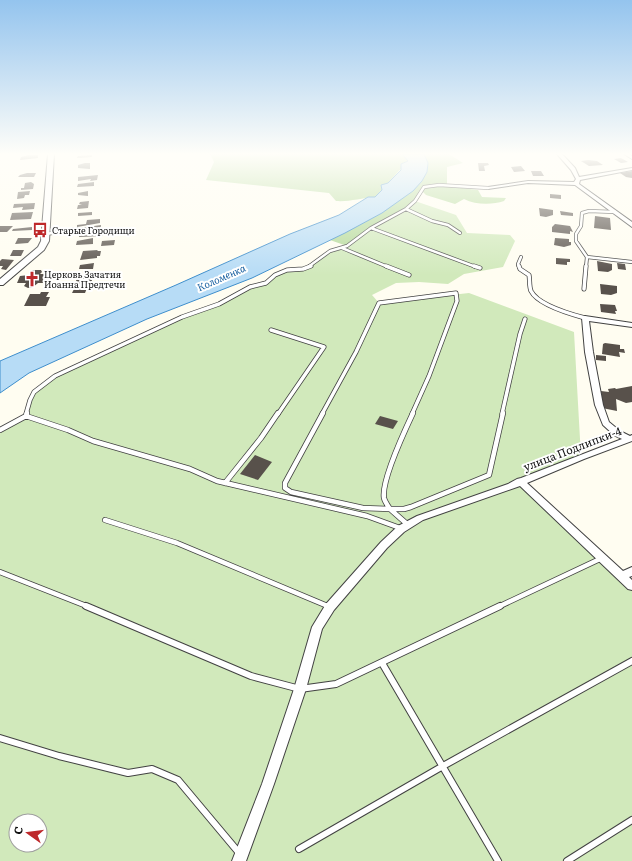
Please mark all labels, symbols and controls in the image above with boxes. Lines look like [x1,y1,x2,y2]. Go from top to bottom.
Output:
bus stop icon: Старые Городищи [31,221,49,239]
place label: Старые Городищи [52,223,135,237]
water label: Коломенка [194,260,248,294]
place label: Церковь Зачатия Иоанна Предтечи [44,267,125,291]
church icon: Церковь Зачатия Иоанна Предтечи [23,270,41,288]
street label: улица Подлипки-4 [521,422,623,474]
north arrow [8,813,48,853]
text: С [9,824,26,836]

